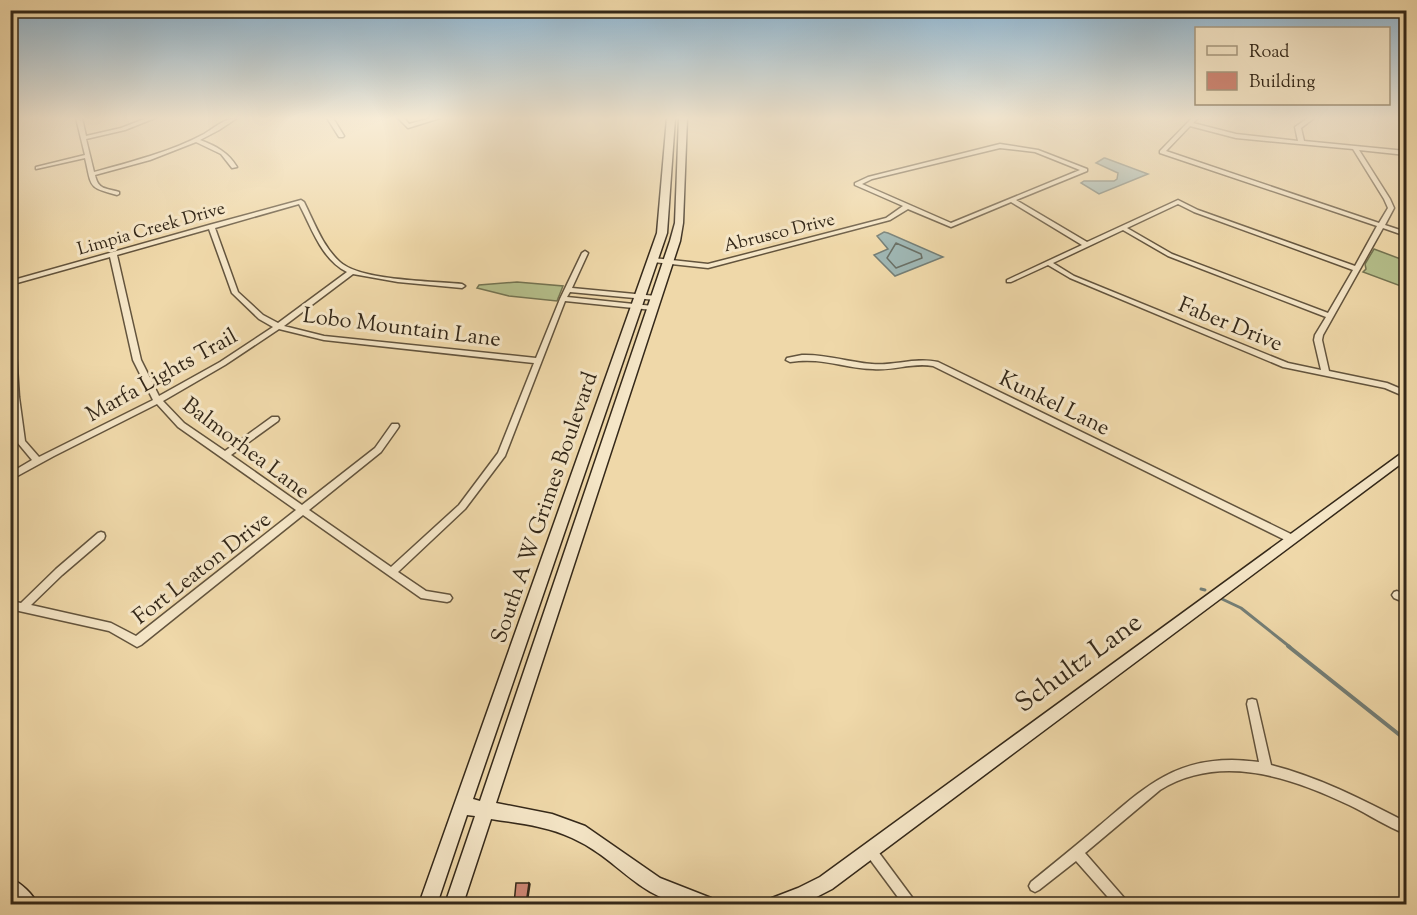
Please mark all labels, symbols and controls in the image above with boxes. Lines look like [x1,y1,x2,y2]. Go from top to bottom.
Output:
legend [1195,27,1390,105]
text: Road [1249,40,1289,66]
text: Building [1249,70,1315,96]
street label: Limpia Creek Drive [75,196,228,263]
street label: Abrusco Drive [721,208,838,260]
street label: Faber Drive [1173,290,1287,361]
street label: Lobo Mountain Lane [301,301,502,357]
street label: Marfa Lights Trail [81,322,244,432]
street label: Kunkel Lane [993,364,1115,445]
street label: South A W Grimes Boulevard [484,368,607,648]
street label: Balmorhea Lane [175,391,316,508]
street label: Fort Leaton Drive [127,505,279,634]
street label: Schultz Lane [1008,605,1151,724]

